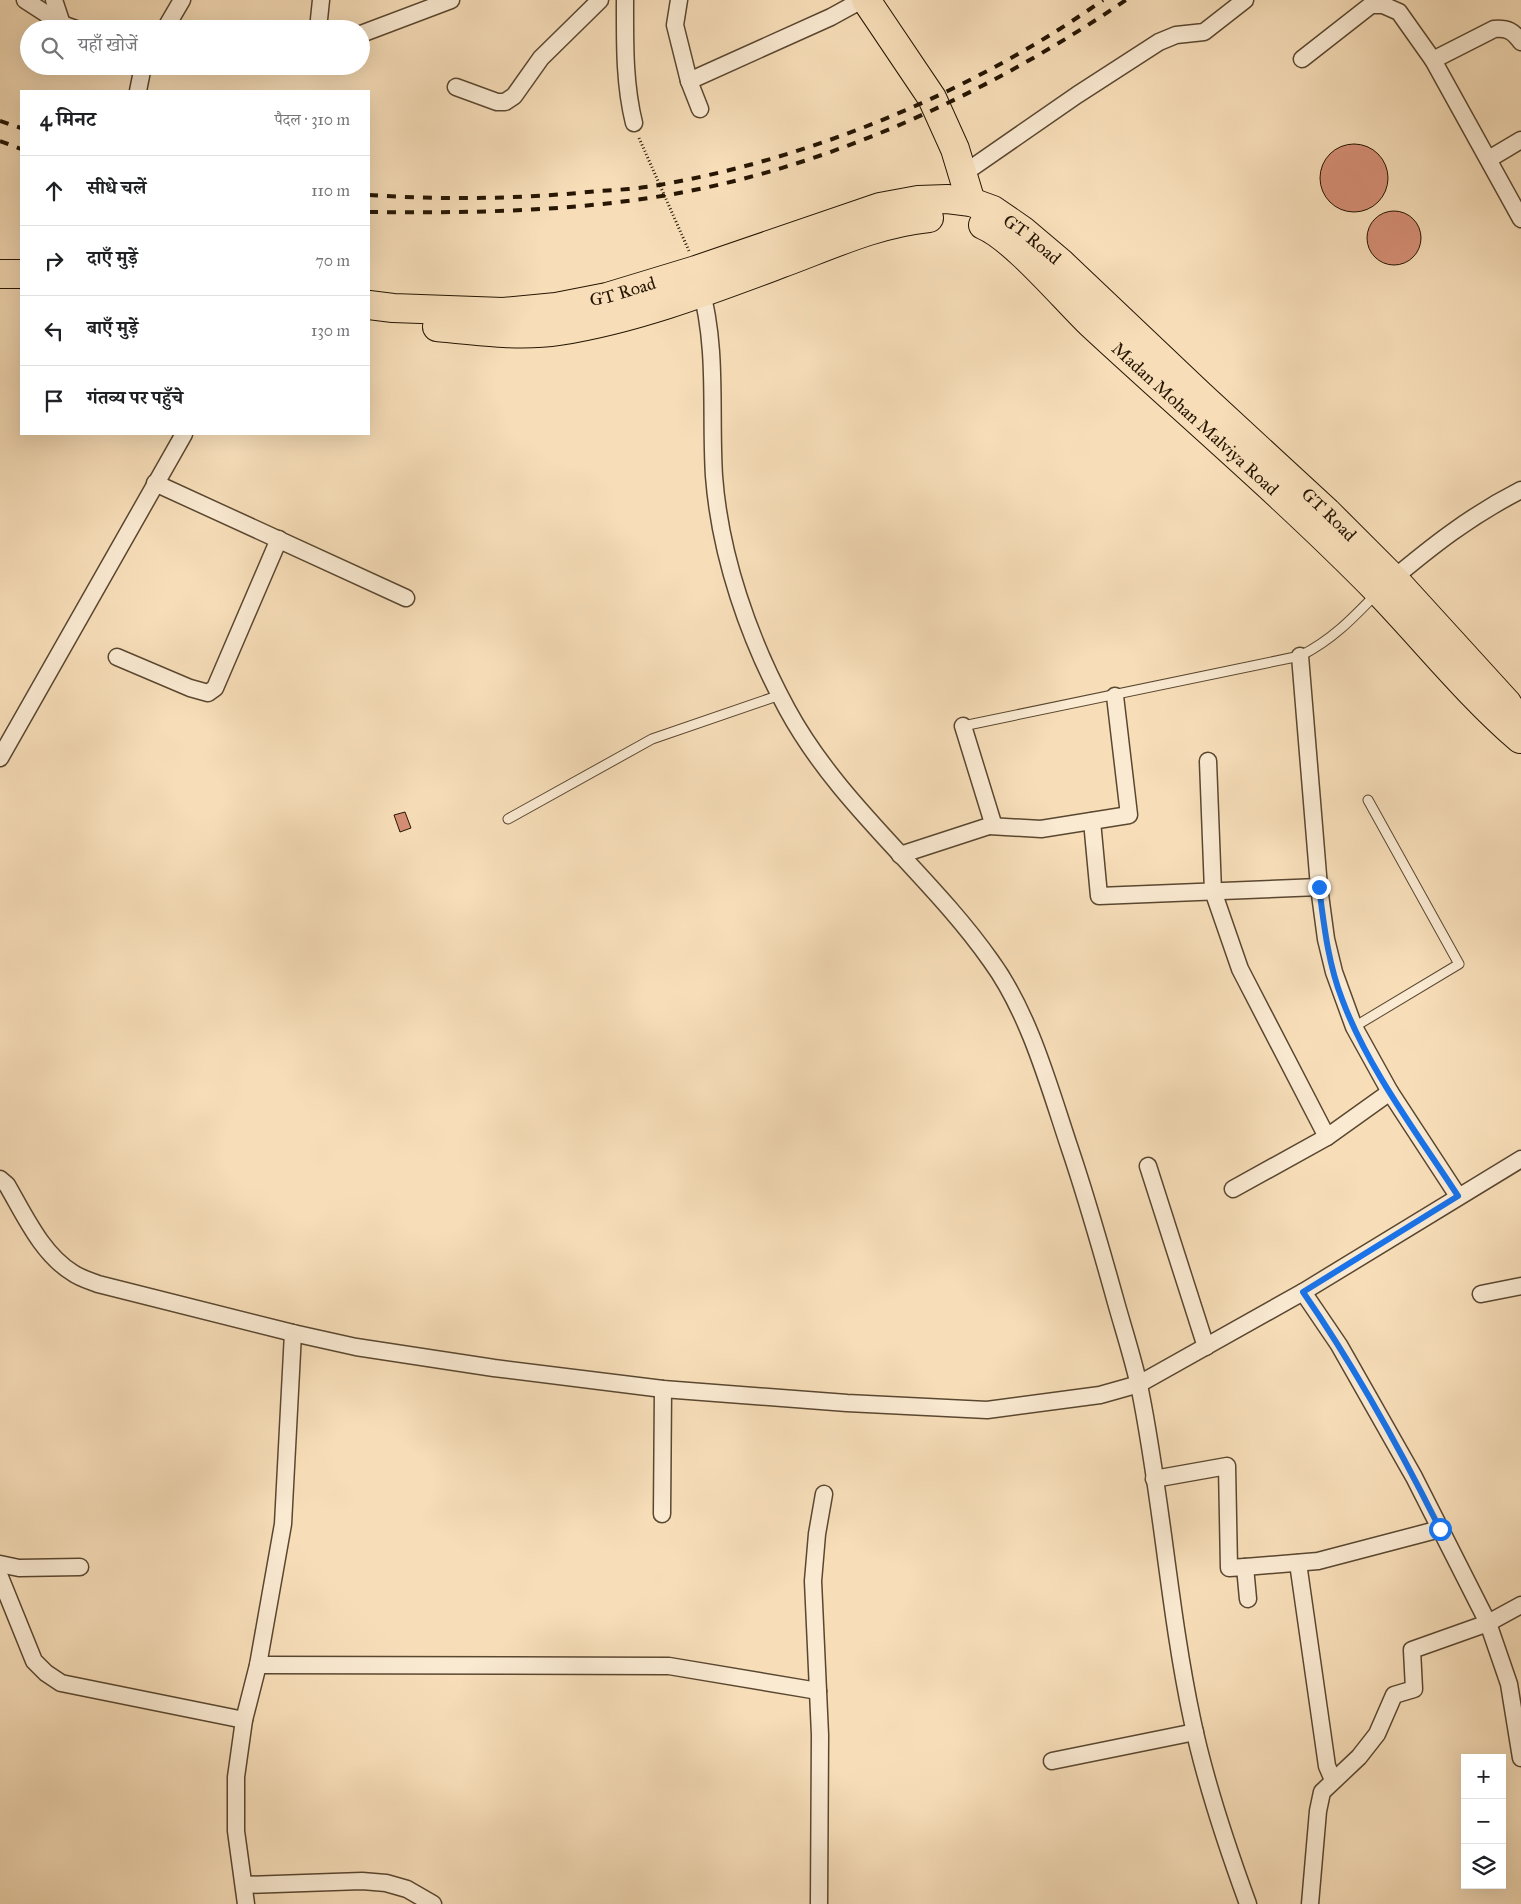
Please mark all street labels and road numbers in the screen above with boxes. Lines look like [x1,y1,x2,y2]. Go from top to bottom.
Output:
street label: GT Road [999,209,1065,269]
street label: GT Road [588,272,658,311]
street label: Madan Mohan Malviya Road [1107,338,1283,500]
street label: GT Road [1297,483,1361,546]

